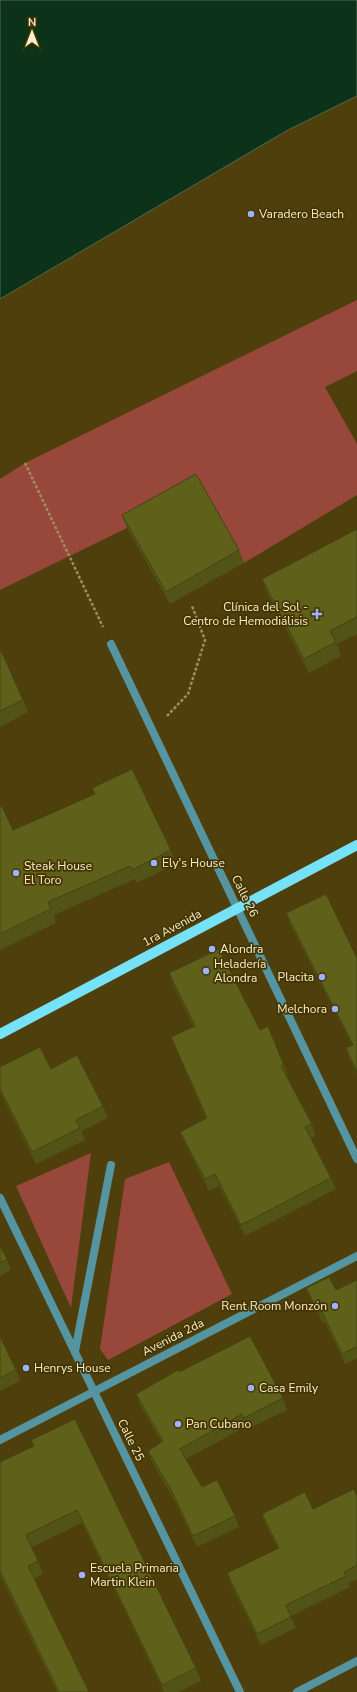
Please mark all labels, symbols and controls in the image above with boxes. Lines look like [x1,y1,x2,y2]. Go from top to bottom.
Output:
north arrow [12,12,52,52]
text: N [28,15,36,30]
place label: Varadero Beach [258,206,344,222]
marker: Varadero Beach [246,209,256,219]
place label: Clínica del Sol - Centro de Hemodiálisis [183,599,308,629]
marker: Clínica del Sol - Centro de Hemodiálisis [311,608,323,620]
place label: Ely's House [162,855,225,871]
place label: Steak House El Toro [24,858,92,888]
marker: Ely's House [149,858,159,868]
marker: Steak House El Toro [11,868,21,878]
street label: Calle 26 [228,872,262,920]
street label: 1ra Avenida [140,906,204,950]
place label: Alondra [220,941,263,957]
marker: Alondra [207,944,217,954]
place label: Heladería Alondra [214,956,266,986]
marker: Heladería Alondra [201,966,211,976]
place label: Placita [278,969,314,985]
marker: Placita [317,972,327,982]
place label: Melchora [277,1001,327,1017]
marker: Melchora [330,1004,340,1014]
place label: Rent Room Monzón [221,1298,327,1314]
marker: Rent Room Monzón [330,1301,340,1311]
street label: Avenida 2da [139,1315,207,1359]
place label: Henrys House [34,1360,111,1376]
marker: Henrys House [21,1363,31,1373]
place label: Casa Emily [259,1380,319,1396]
marker: Casa Emily [246,1383,256,1393]
street label: Calle 25 [114,1416,148,1464]
place label: Pan Cubano [186,1416,251,1432]
marker: Pan Cubano [173,1419,183,1429]
place label: Escuela Primaria Martin Klein [90,1560,179,1590]
marker: Escuela Primaria Martin Klein [77,1570,87,1580]

